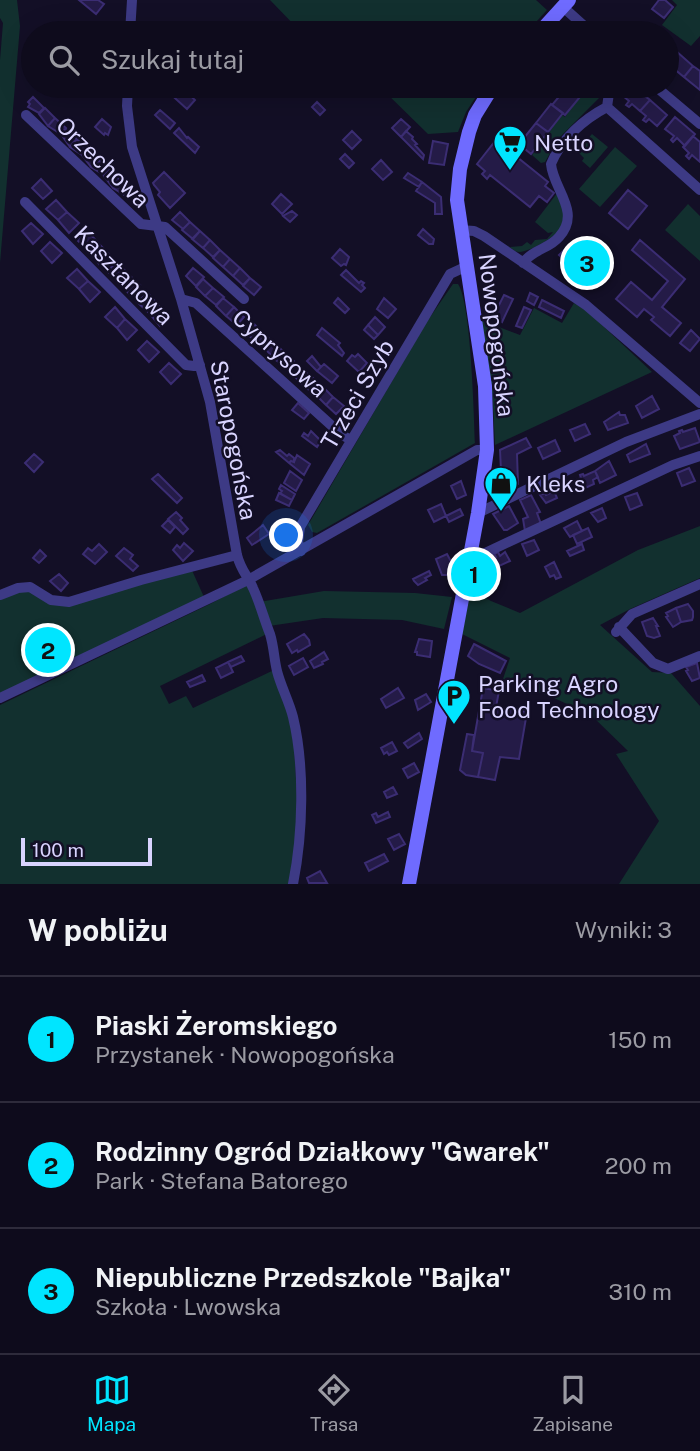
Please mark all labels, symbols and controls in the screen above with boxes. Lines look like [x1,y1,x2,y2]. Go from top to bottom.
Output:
search box [21,21,679,98]
icon: search [45,41,83,79]
text: Szukaj tutaj [101,44,244,75]
street label: Orzechowa [51,111,155,213]
supermarket icon: Netto [491,123,529,172]
place label: Netto [534,129,593,156]
street label: Kasztanowa [69,220,179,330]
pin: 3 [564,237,610,289]
street label: Nowopogońska [474,252,520,418]
street label: Cyprysowa [227,303,333,403]
street label: Trzeci Szyb [315,335,399,453]
street label: Staropogońska [205,358,263,522]
shop icon: Kleks [482,464,520,513]
place label: Kleks [526,470,585,497]
your location [269,518,303,552]
pin: 1 [451,548,497,600]
pin: 2 [25,624,71,676]
place label: Parking Agro Food Technology [478,670,660,723]
parking icon: Parking Agro Food Technology [435,677,473,726]
scale bar [21,835,152,867]
text: 100 m [32,839,84,861]
text: W pobliżu [28,912,168,948]
text: Wyniki: 3 [575,916,672,943]
text: Piaski Żeromskiego [95,1010,338,1041]
text: 1 [46,1026,56,1053]
text: 150 m [608,1026,672,1053]
text: Przystanek · Nowopogońska [95,1041,395,1068]
text: Rodzinny Ogród Działkowy "Gwarek" [95,1136,550,1167]
text: 2 [44,1152,58,1179]
text: 200 m [605,1152,672,1179]
text: Park · Stefana Batorego [95,1167,348,1194]
text: Niepubliczne Przedszkole "Bajka" [95,1262,511,1293]
text: 3 [43,1278,59,1305]
text: 310 m [609,1278,672,1305]
text: Szkoła · Lwowska [95,1293,281,1320]
tab: Mapa [87,1371,136,1435]
tab: Trasa [310,1371,358,1435]
tab: Zapisane [532,1371,613,1435]

